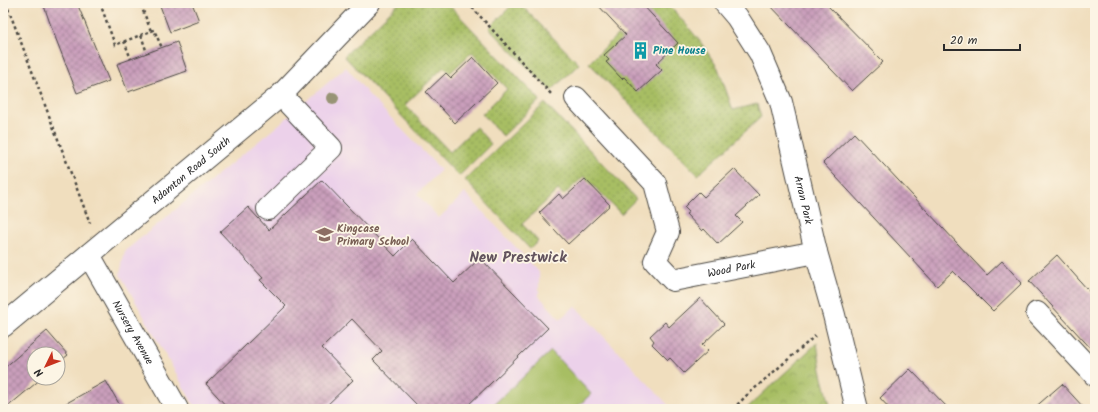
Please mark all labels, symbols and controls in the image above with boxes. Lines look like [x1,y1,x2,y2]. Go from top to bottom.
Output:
scale bar [944,26,1020,52]
text: 20 m [950,31,978,50]
building icon: Pine House [630,40,650,60]
place label: Pine House [653,42,706,60]
street label: Adamton Road South [148,132,235,209]
street label: Arran Park [788,174,817,227]
place label: Kingcase Primary School [337,220,409,251]
school or university icon: Kingcase Primary School [314,224,334,244]
district label: New Prestwick [469,246,567,270]
street label: Wood Park [706,256,758,283]
street label: Nursery Avenue [107,297,158,368]
north arrow [26,346,66,386]
text: N [30,363,48,381]

